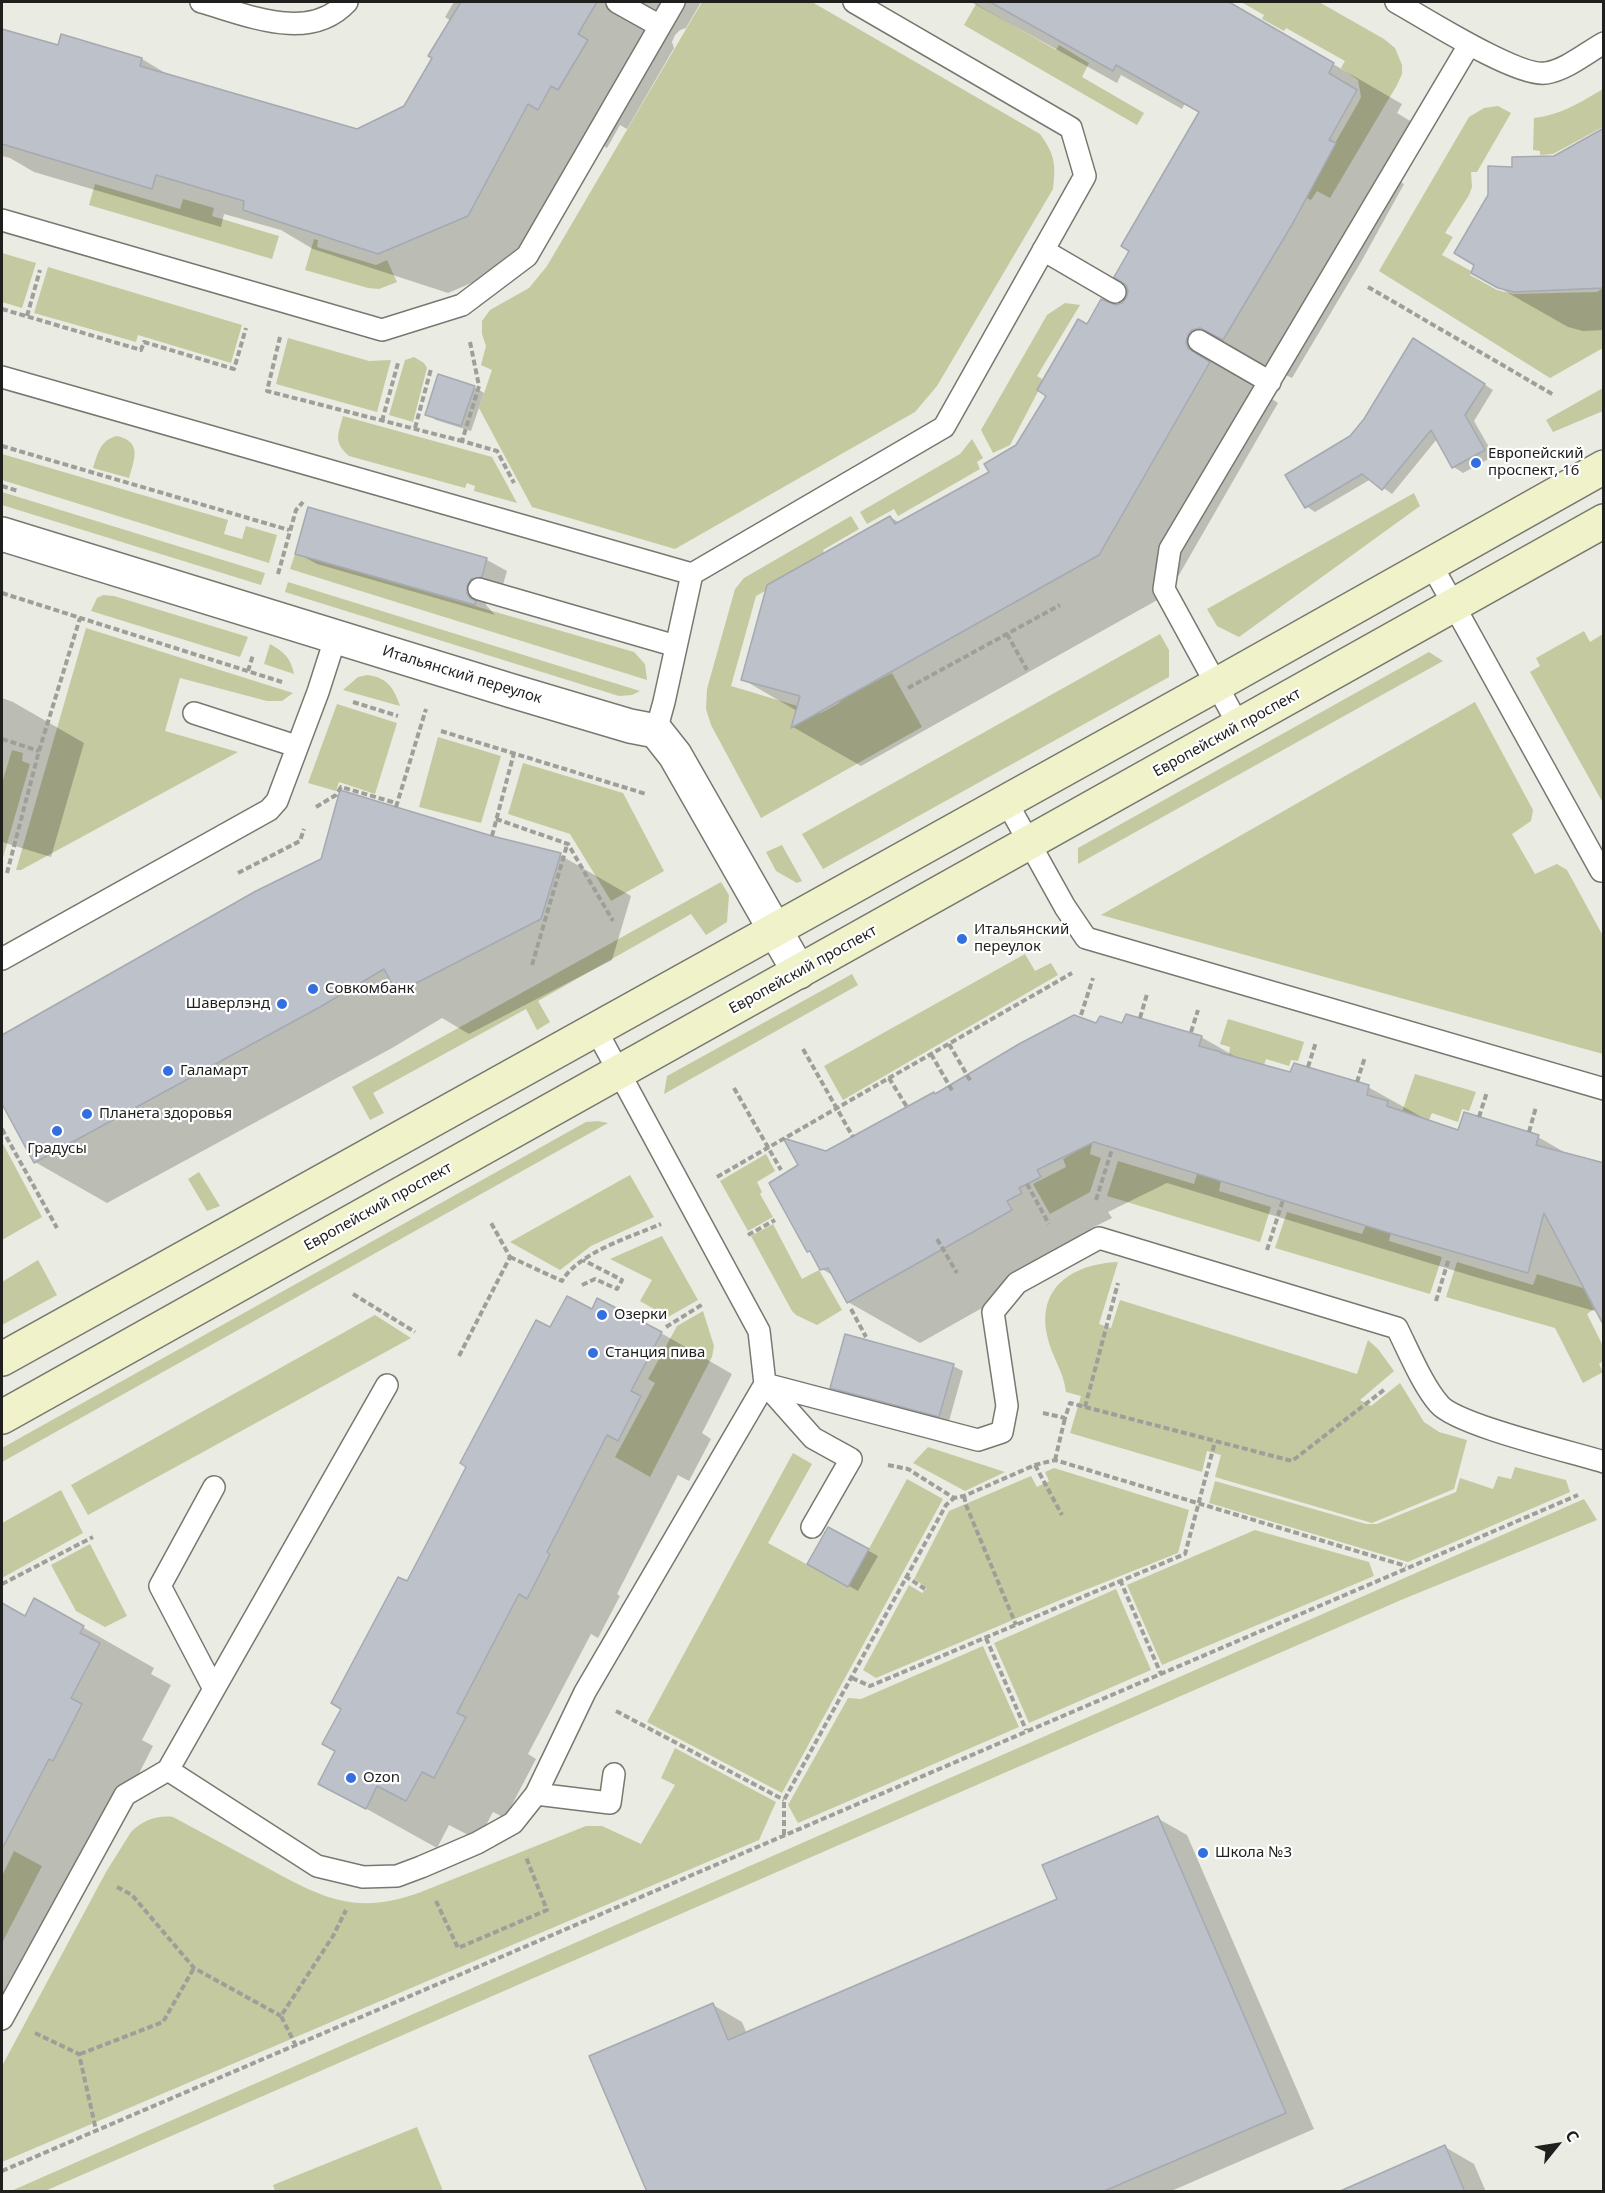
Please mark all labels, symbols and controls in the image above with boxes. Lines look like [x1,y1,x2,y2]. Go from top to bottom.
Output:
place label: Европейский проспект, 16 [1488,445,1583,480]
marker: Европейский проспект, 16 [1469,456,1483,470]
street label: Итальянский переулок [380,642,544,708]
street label: Европейский проспект [1150,685,1304,781]
place label: Итальянский переулок [974,921,1069,956]
street label: Европейский проспект [726,922,880,1018]
marker: Итальянский переулок [955,932,969,946]
place label: Совкомбанк [325,980,415,998]
marker: Совкомбанк [306,982,320,996]
place label: Шаверлэнд [186,995,270,1013]
marker: Шаверлэнд [275,997,289,1011]
place label: Галамарт [180,1062,248,1080]
marker: Галамарт [161,1064,175,1078]
place label: Планета здоровья [99,1105,232,1123]
marker: Планета здоровья [80,1107,94,1121]
marker: Градусы [50,1124,64,1138]
place label: Градусы [27,1140,87,1158]
street label: Европейский проспект [301,1159,455,1255]
place label: Озерки [614,1306,667,1324]
marker: Озерки [595,1308,609,1322]
place label: Станция пива [605,1344,705,1362]
marker: Станция пива [586,1346,600,1360]
place label: Ozon [363,1769,400,1787]
marker: Ozon [344,1771,358,1785]
place label: Школа №3 [1215,1844,1292,1862]
marker: Школа №3 [1196,1846,1210,1860]
north arrow [1527,2115,1587,2175]
text: С [1560,2126,1585,2146]

